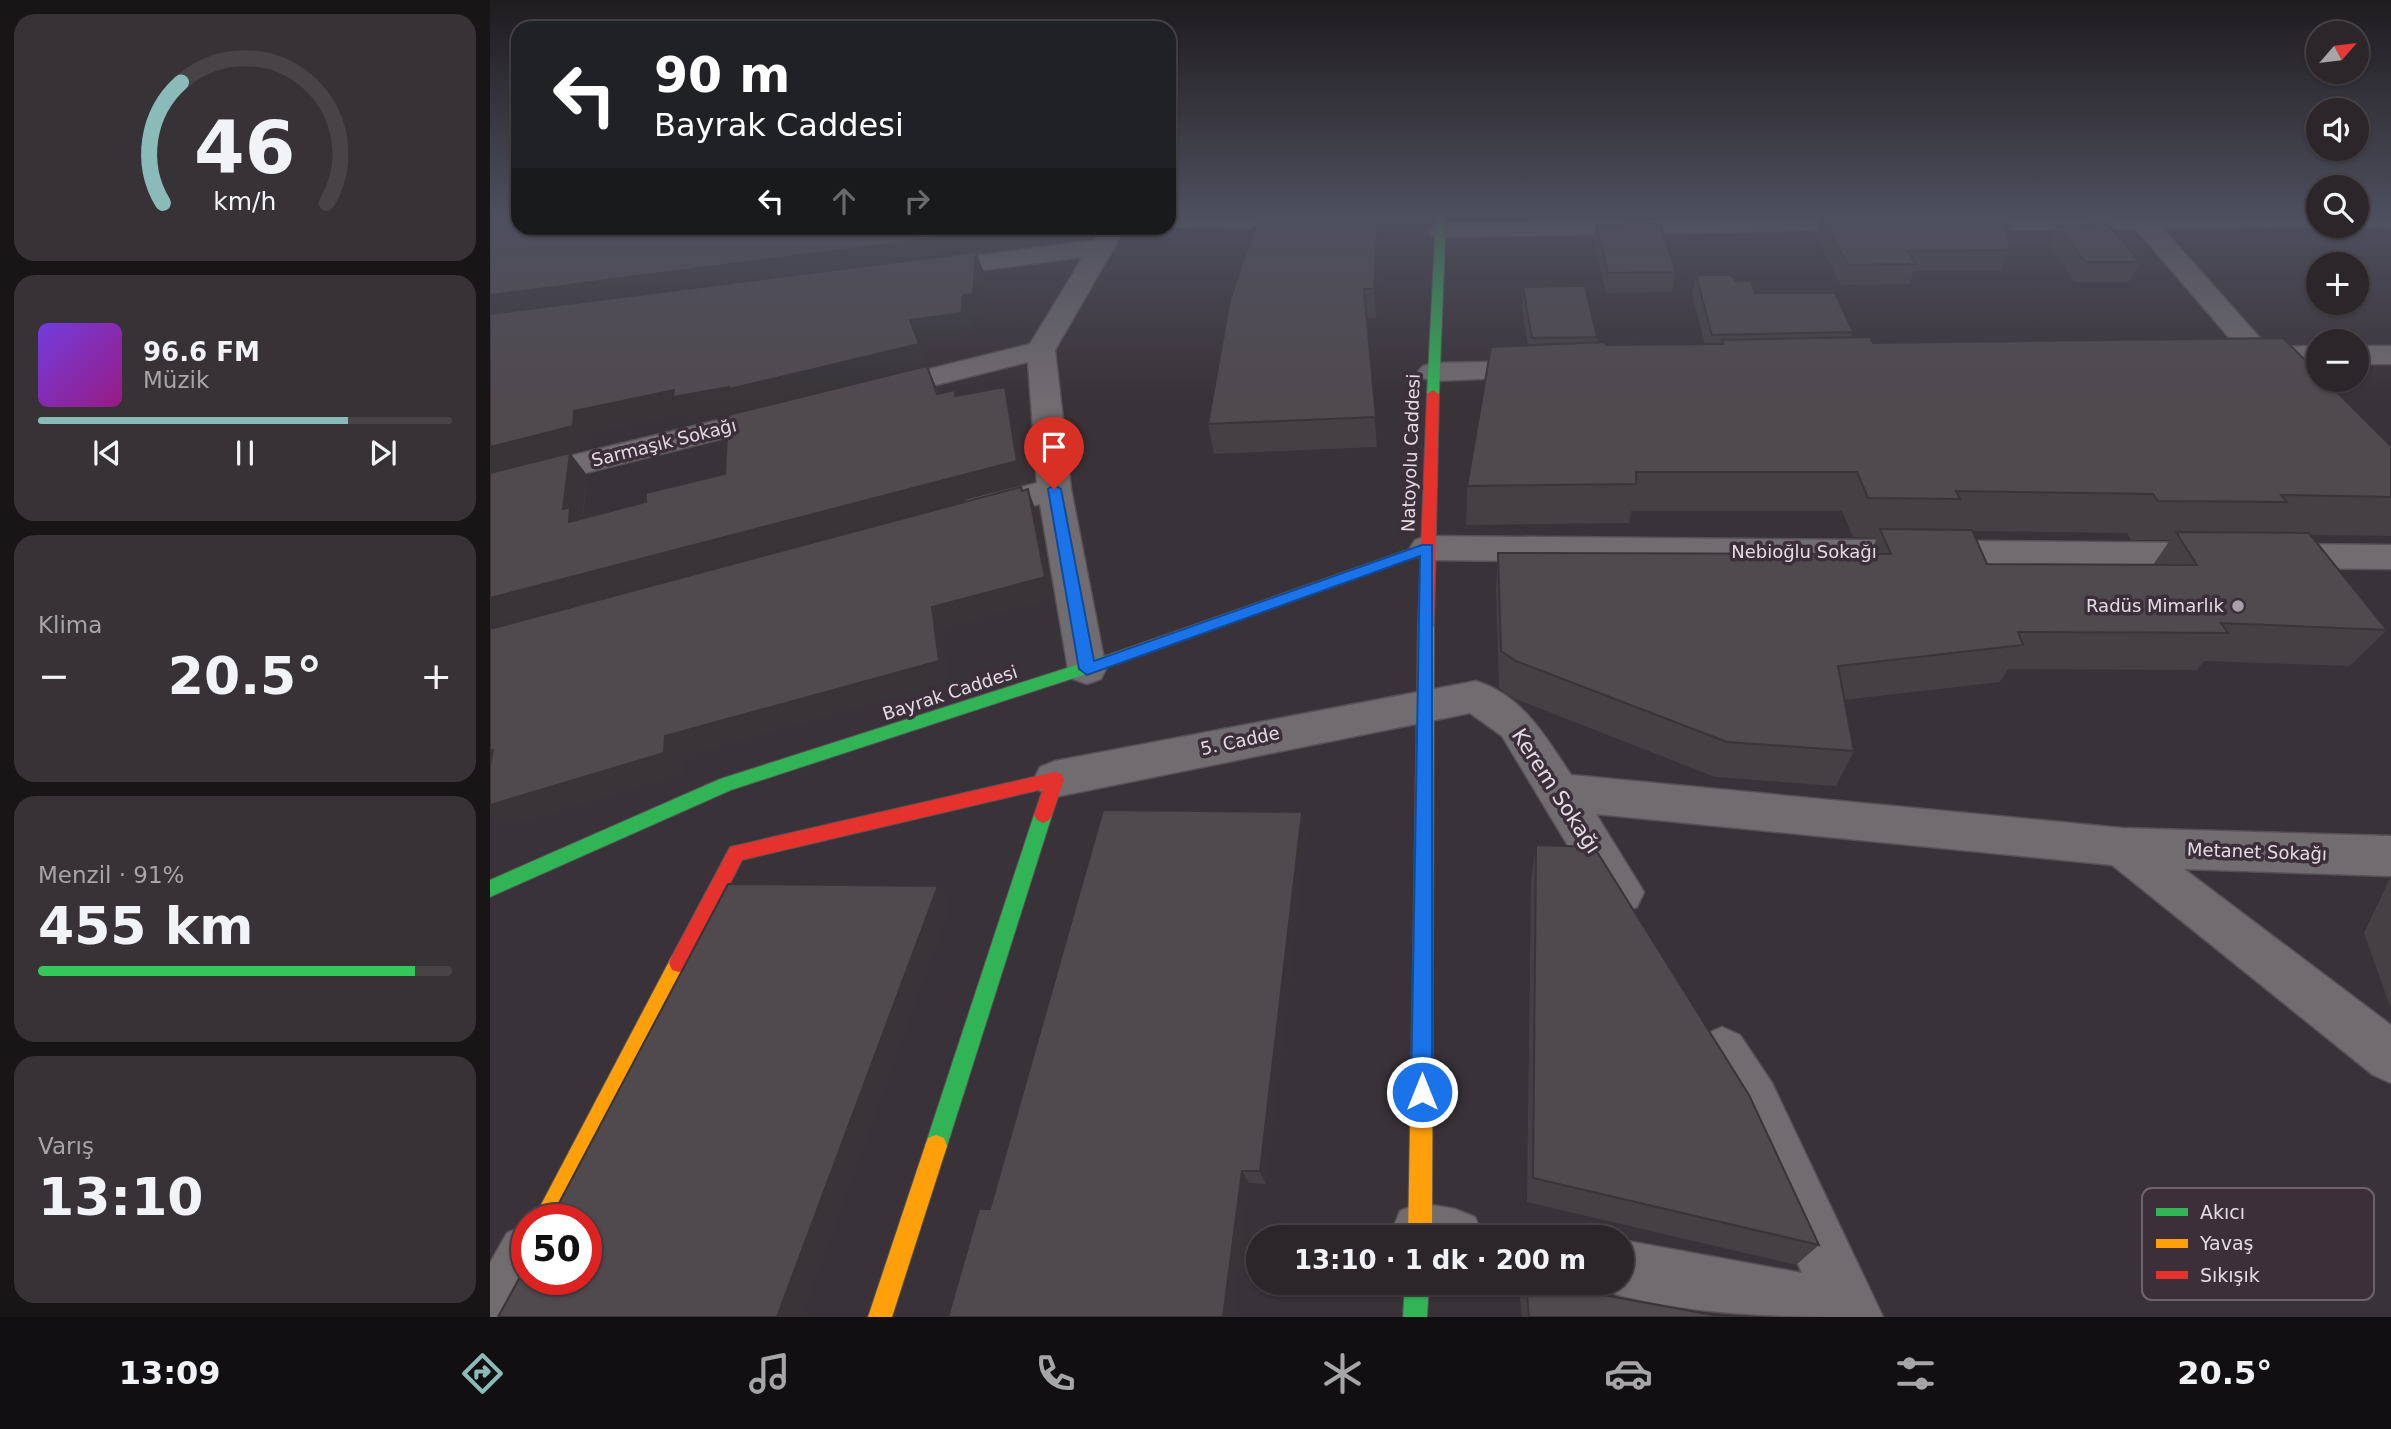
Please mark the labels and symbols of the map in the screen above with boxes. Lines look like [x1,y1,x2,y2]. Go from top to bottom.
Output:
north arrow [2306,21,2370,84]
street label: Natoyolu Caddesi [1397,374,1424,532]
street label: Sarmaşık Sokağı [589,414,739,471]
pin [1024,417,1084,489]
street label: Nebioğlu Sokağı [1731,541,1877,562]
place label: Radüs Mimarlık [2086,595,2225,616]
marker: Radüs Mimarlık [2230,598,2246,614]
street label: Bayrak Caddesi [880,661,1020,724]
street label: 5. Cadde [1198,722,1281,759]
street label: Kerem Sokağı [1507,724,1605,858]
street label: Metanet Sokağı [2187,839,2327,864]
position arrow [1385,1055,1459,1129]
legend [2142,1188,2374,1300]
text: Akıcı [2200,1201,2245,1223]
speed limit sign: 50 [511,1204,602,1295]
text: Yavaş [2199,1232,2253,1254]
text: Sıkışık [2200,1264,2260,1286]

